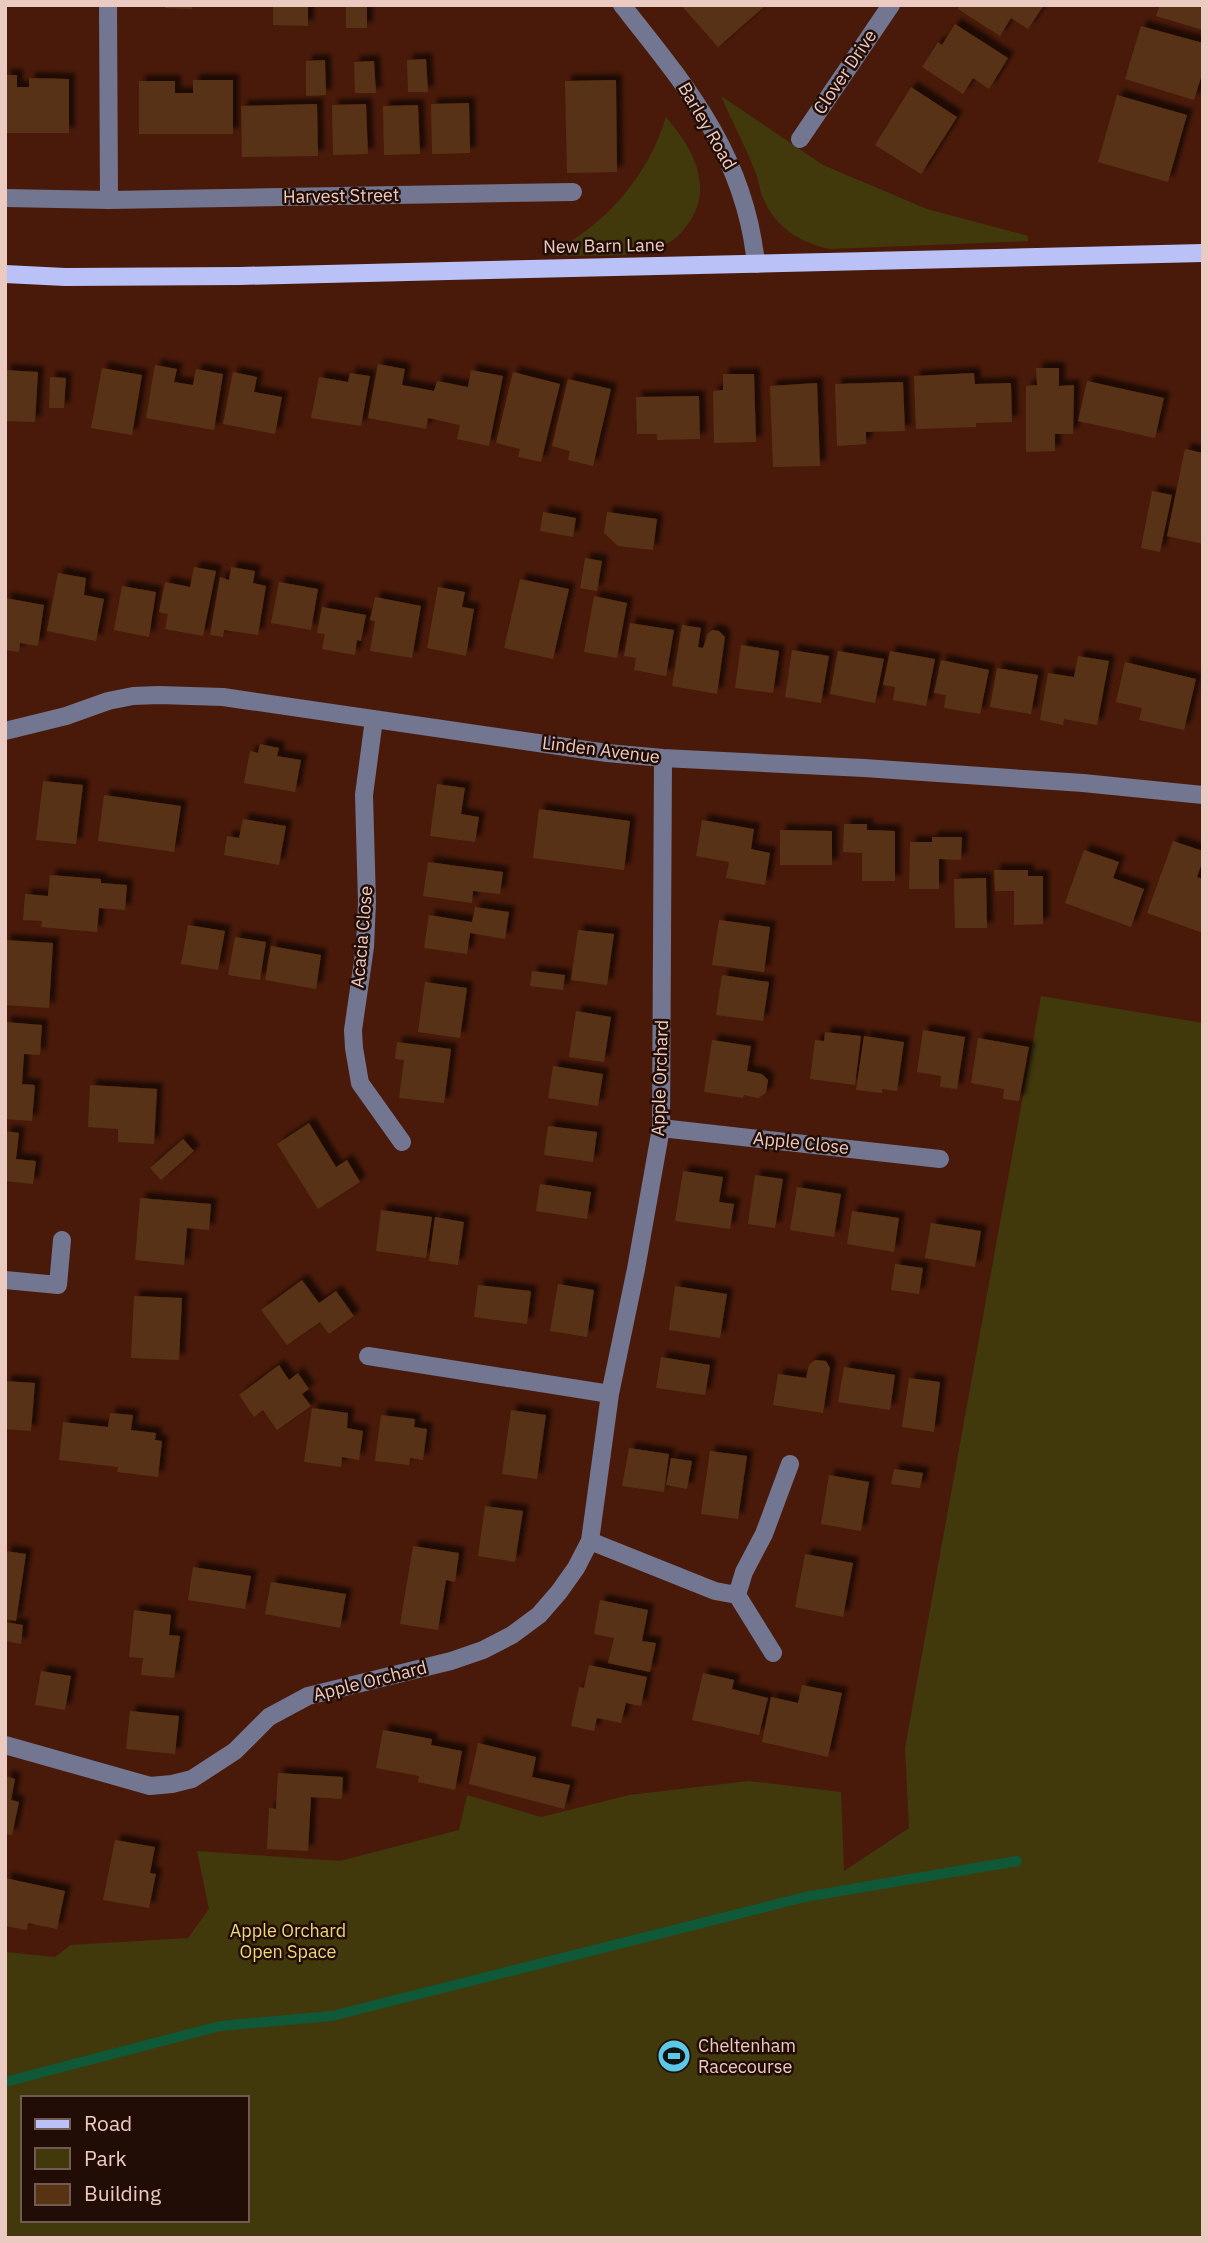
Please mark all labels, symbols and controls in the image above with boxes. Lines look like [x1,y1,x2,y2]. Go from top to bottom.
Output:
street label: Clover Drive [808,25,881,118]
street label: Barley Road [673,78,742,174]
street label: Harvest Street [283,183,399,208]
street label: New Barn Lane [543,233,665,258]
street label: Linden Avenue [541,731,661,768]
street label: Acacia Close [346,885,377,989]
street label: Apple Orchard [646,1019,673,1137]
street label: Apple Close [752,1126,850,1159]
street label: Apple Orchard [311,1655,429,1706]
park label: Apple Orchard Open Space [230,1919,346,1963]
place label: Cheltenham Racecourse [698,2034,796,2078]
sports icon: Cheltenham Racecourse [655,2037,693,2075]
legend [21,2096,248,2222]
text: Road [84,2109,132,2137]
text: Park [84,2144,127,2172]
text: Building [84,2179,161,2207]

